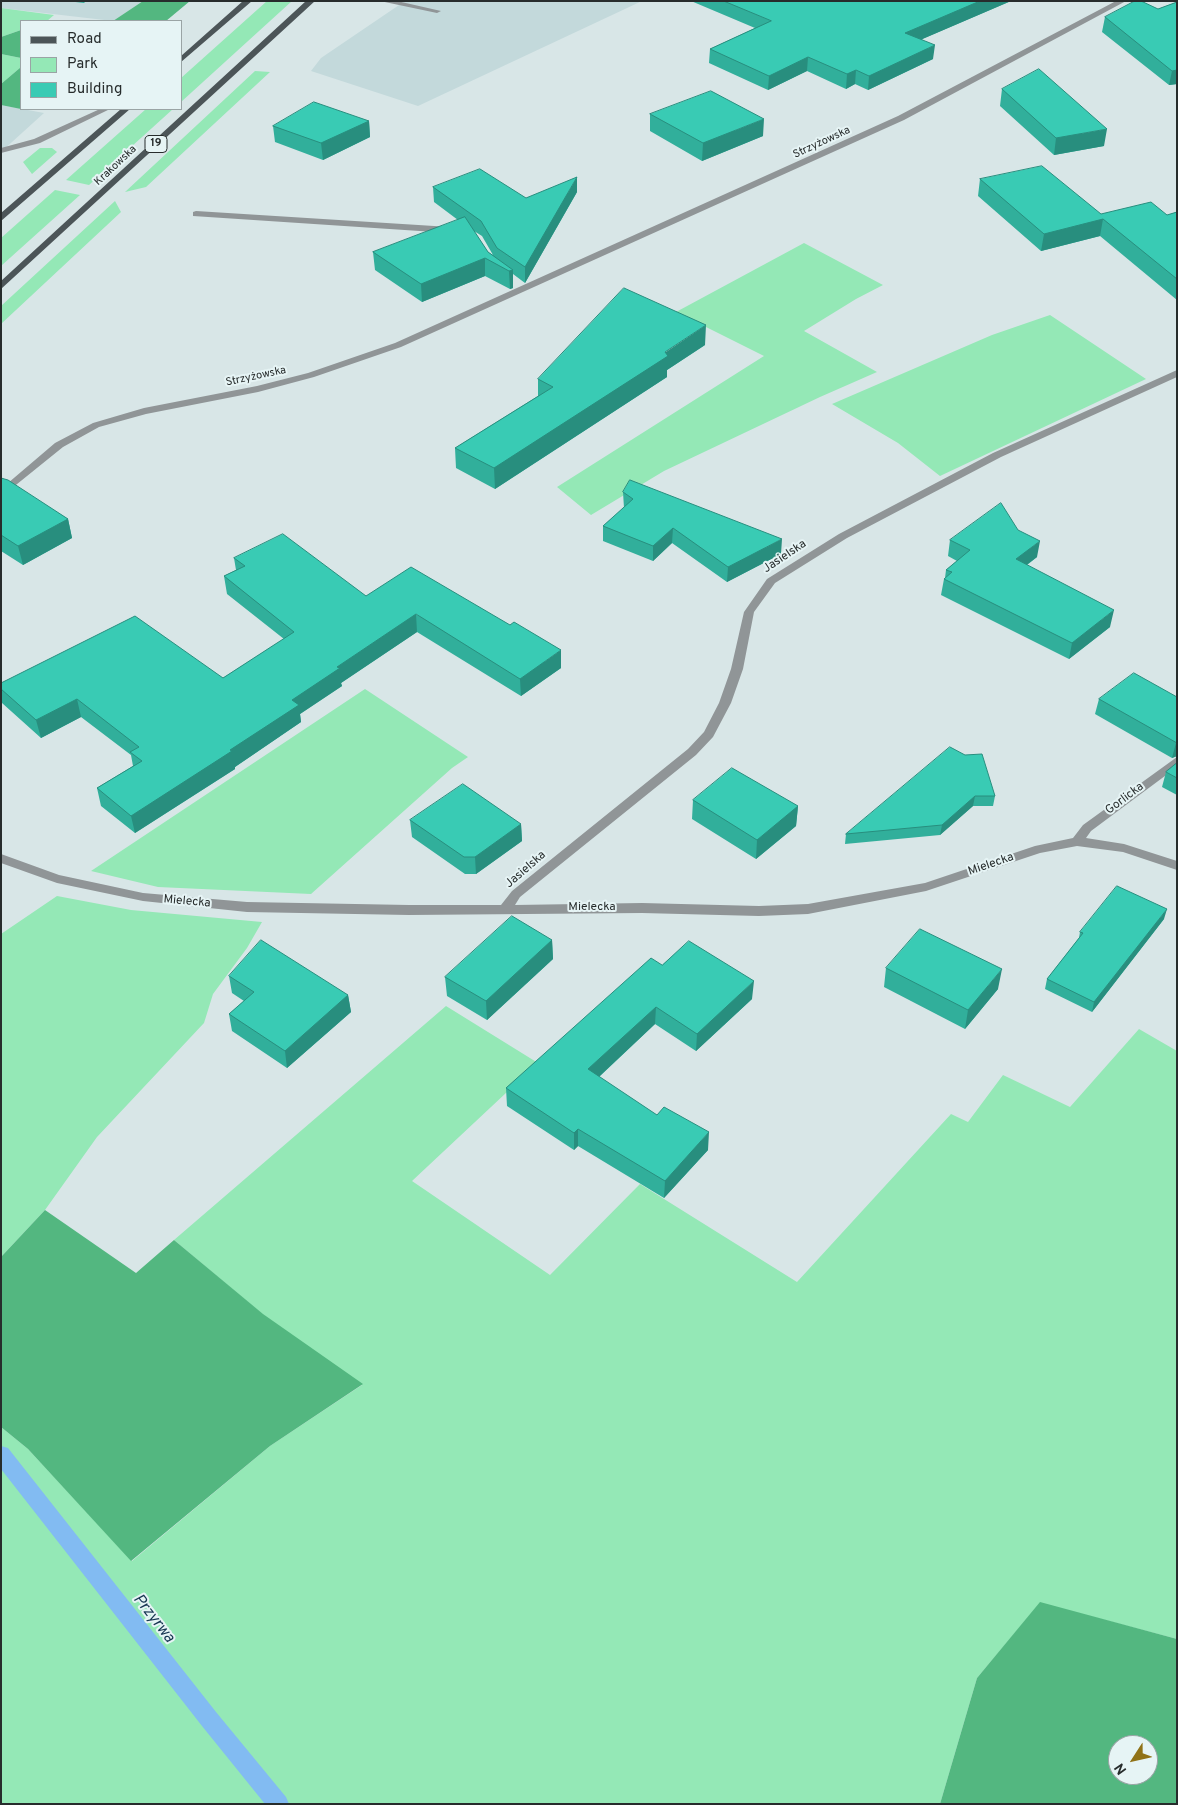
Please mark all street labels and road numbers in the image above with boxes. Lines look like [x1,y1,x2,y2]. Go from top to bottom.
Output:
street label: Strzyżowska [791,124,853,162]
road number: 19 [145,136,167,152]
street label: Krakowska [92,143,140,189]
street label: Strzyżowska [225,364,287,390]
street label: Jasielska [761,537,809,577]
street label: Gorlicka [1103,780,1147,818]
street label: Jasielska [503,848,549,892]
street label: Mielecka [966,850,1016,880]
street label: Mielecka [163,893,211,911]
street label: Mielecka [568,901,616,915]

